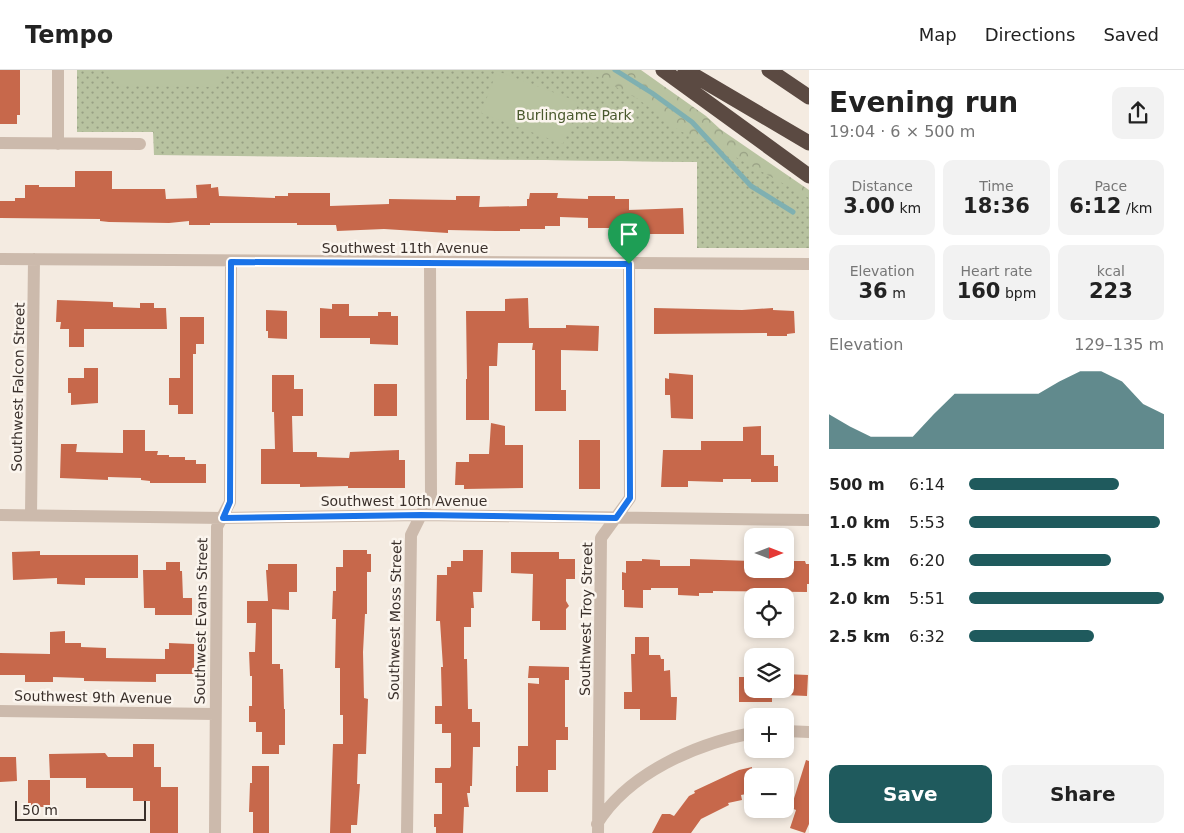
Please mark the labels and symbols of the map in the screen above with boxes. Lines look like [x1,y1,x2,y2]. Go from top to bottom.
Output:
park label: Burlingame Park [516,107,633,123]
pin [608,213,650,264]
street label: Southwest 11th Avenue [322,240,488,256]
street label: Southwest Falcon Street [9,302,27,472]
street label: Southwest 10th Avenue [321,493,487,509]
north arrow [744,528,794,578]
street label: Southwest Evans Street [192,537,210,705]
street label: Southwest Moss Street [386,539,404,700]
street label: Southwest Troy Street [577,541,595,696]
street label: Southwest 9th Avenue [14,688,172,706]
scale bar [15,798,146,821]

